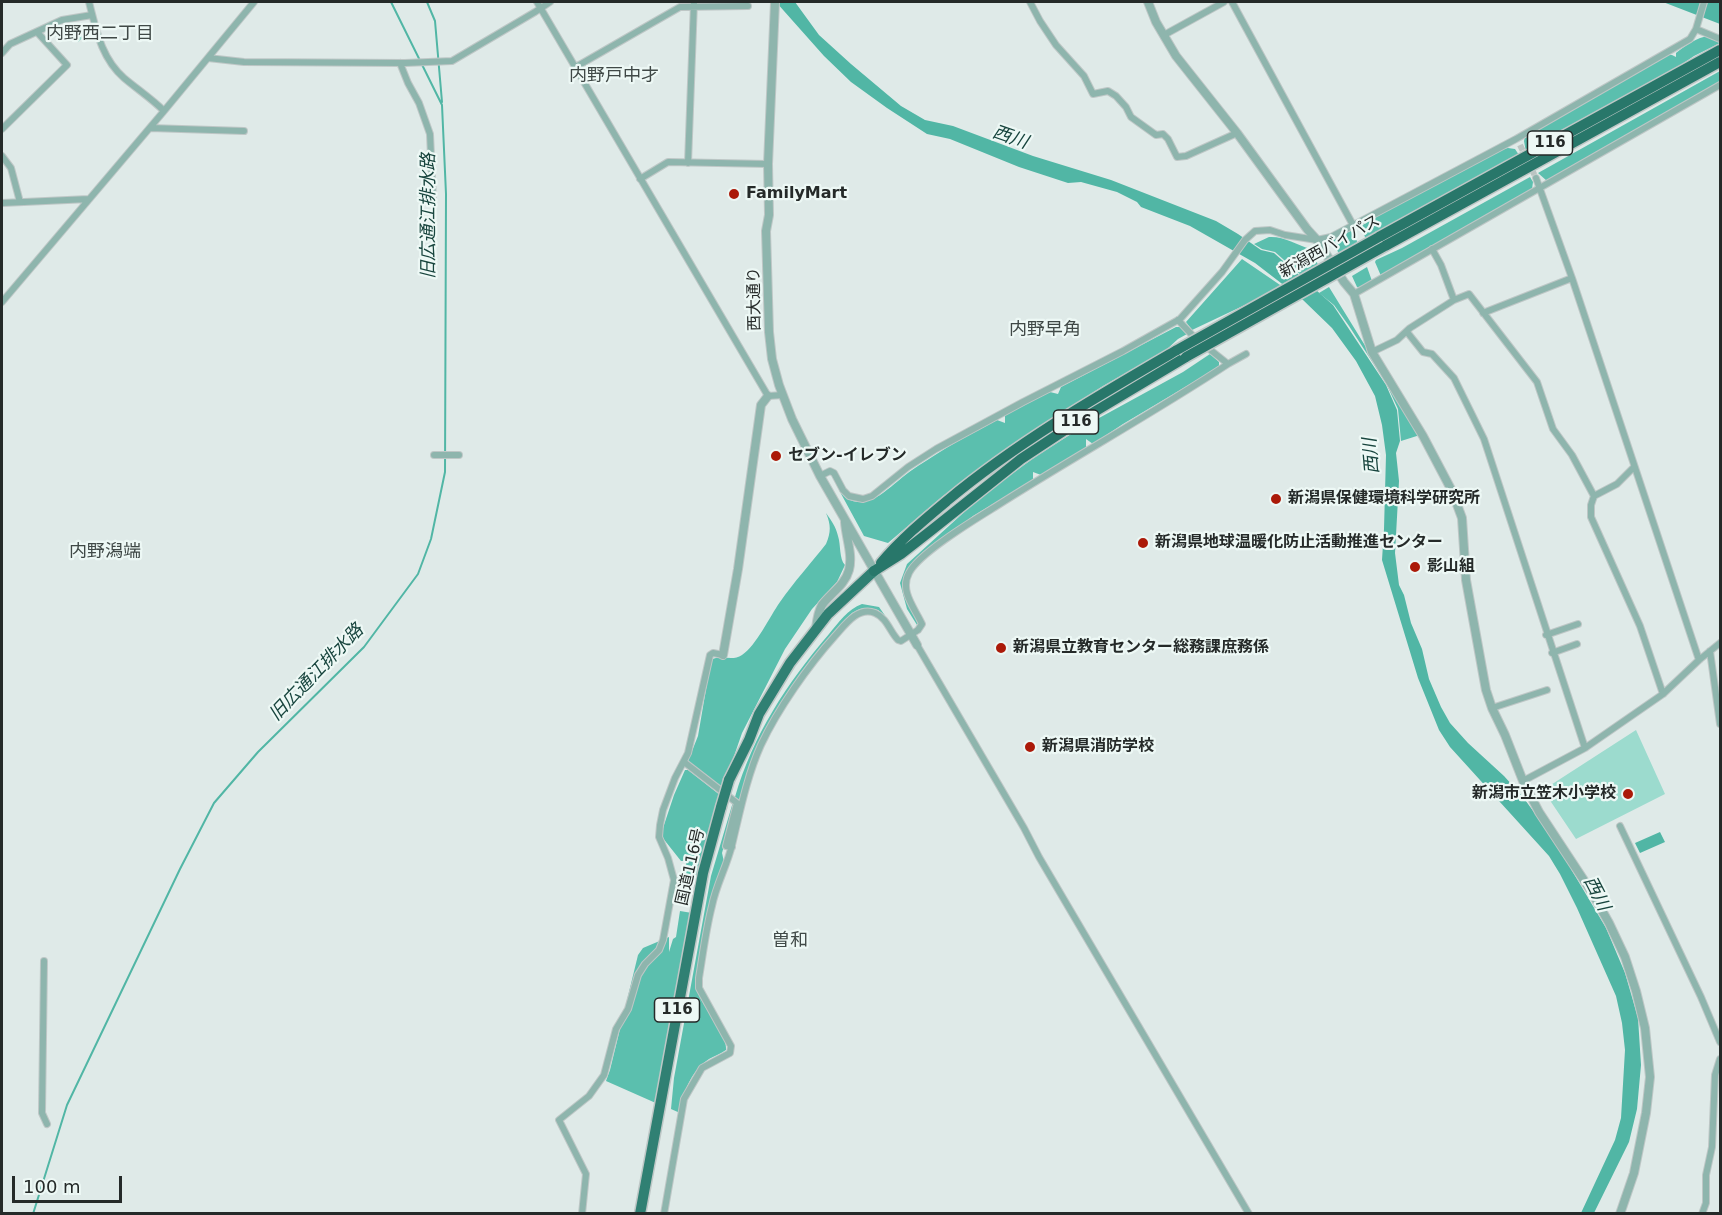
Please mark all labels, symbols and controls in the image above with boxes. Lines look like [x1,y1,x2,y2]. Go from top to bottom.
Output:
district label: 内野西二丁目 [46,23,154,45]
district label: 内野戸中才 [569,65,659,87]
water label: 西川 [989,122,1031,154]
road number: 116 [1528,131,1572,155]
water label: 旧広通江排水路 [418,153,440,279]
place label: FamilyMart [746,184,847,204]
marker: FamilyMart [727,187,741,201]
street label: 新潟西バイパス [1276,211,1384,283]
street label: 西大通り [745,267,765,331]
district label: 内野早角 [1009,319,1081,341]
road number: 116 [1054,410,1098,434]
water label: 西川 [1360,437,1384,475]
place label: セブン-イレブン [788,446,907,466]
marker: セブン-イレブン [769,449,783,463]
place label: 新潟県保健環境科学研究所 [1288,489,1480,509]
marker: 新潟県保健環境科学研究所 [1269,492,1283,506]
place label: 新潟県地球温暖化防止活動推進センター [1155,533,1443,553]
marker: 新潟県地球温暖化防止活動推進センター [1136,536,1150,550]
district label: 内野潟端 [69,541,141,563]
place label: 影山組 [1427,557,1475,577]
marker: 影山組 [1408,560,1422,574]
water label: 旧広通江排水路 [265,620,369,726]
place label: 新潟県立教育センター総務課庶務係 [1013,638,1269,658]
marker: 新潟県立教育センター総務課庶務係 [994,641,1008,655]
place label: 新潟県消防学校 [1042,737,1154,757]
marker: 新潟県消防学校 [1023,740,1037,754]
place label: 新潟市立笠木小学校 [1472,784,1616,804]
marker: 新潟市立笠木小学校 [1621,787,1635,801]
street label: 国道116号 [673,827,709,907]
water label: 西川 [1578,873,1614,915]
district label: 曽和 [772,930,808,952]
road number: 116 [654,998,700,1022]
scale bar [15,1164,124,1202]
text: 100 m [23,1176,81,1197]

